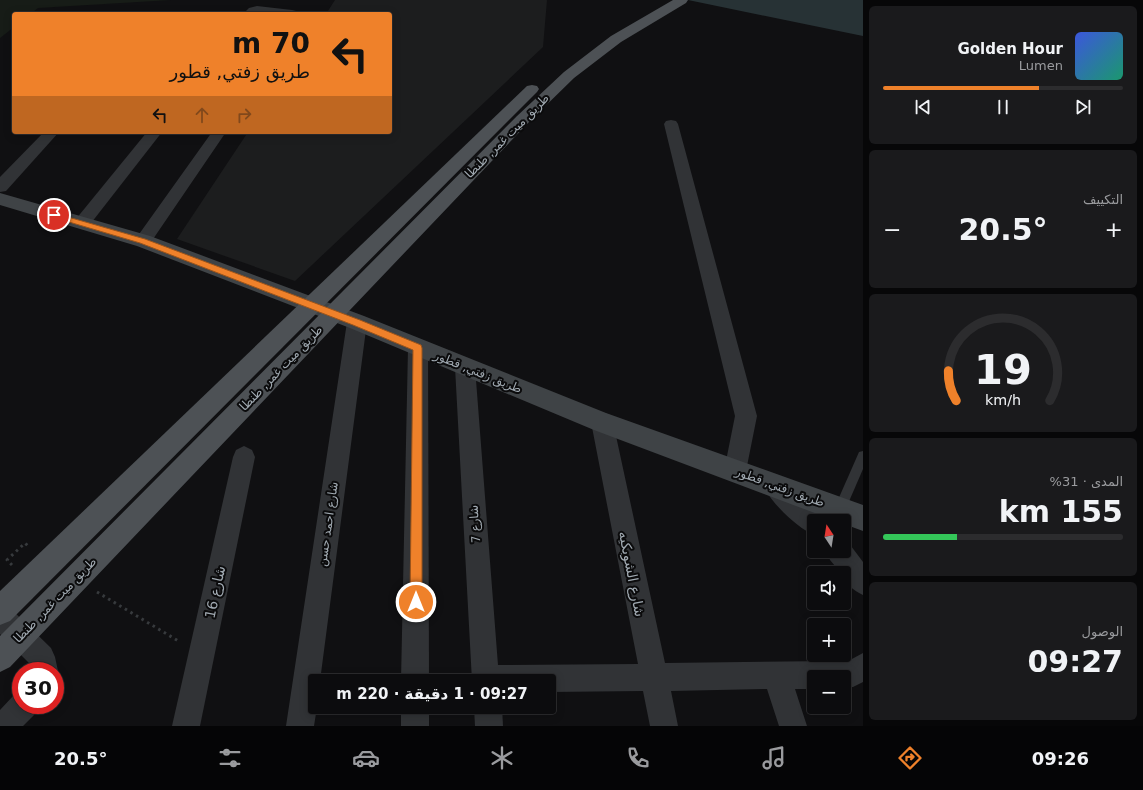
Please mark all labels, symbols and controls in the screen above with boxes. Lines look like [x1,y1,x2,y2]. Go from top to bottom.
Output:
text: 70 m [232,27,310,60]
icon: left [324,28,376,80]
text: Golden Hour [957,40,1063,58]
text: Lumen [1019,58,1063,73]
text: طريق زفتي, قطور [169,61,310,82]
street label: طريق ميت غمر, طنطا [462,91,553,182]
icon: previous [912,96,934,118]
icon: pause [992,96,1014,118]
icon: next [1072,96,1094,118]
icon: left [149,104,171,126]
icon: ahead [191,104,213,126]
icon: right [233,104,255,126]
text: التكييف [1083,192,1123,207]
pin [37,198,71,232]
icon: arrive [43,204,65,226]
text: 20.5° [958,212,1048,247]
text: − [883,217,901,242]
text: + [1105,217,1123,242]
street label: طريق ميت غمر, طنطا [237,322,326,414]
text: 19 [974,345,1032,394]
street label: طريق زفتي, قطور [431,348,524,397]
text: km/h [985,392,1021,408]
street label: طريق زفتي, قطور [732,464,826,511]
text: المدى · 31% [1050,474,1123,489]
street label: شارع احمد حسن [315,481,342,567]
text: 155 km [999,494,1123,529]
street label: شارع 7 [467,504,484,544]
north arrow [807,514,851,558]
map controls [807,514,851,714]
street label: شارع الشوبكيه [615,530,648,618]
street label: طريق ميت غمر, طنطا [11,554,100,646]
street label: شارع 16 [202,564,229,620]
button: sound [807,566,851,610]
position arrow [395,581,437,623]
button: + [807,618,851,662]
text: الوصول [1082,624,1123,639]
text: 09:27 [1028,644,1123,679]
speed limit sign: 30 [12,662,64,714]
button: − [807,670,851,714]
text: 09:27 · 1 دقيقة · 220 m [336,685,528,703]
icon: filters [216,744,244,772]
icon: car [352,744,380,772]
icon: climate [488,744,516,772]
icon: phone [624,744,652,772]
icon: music [760,744,788,772]
icon: directions [896,744,924,772]
text: 20.5° [54,748,107,769]
text: 09:26 [1032,748,1089,769]

